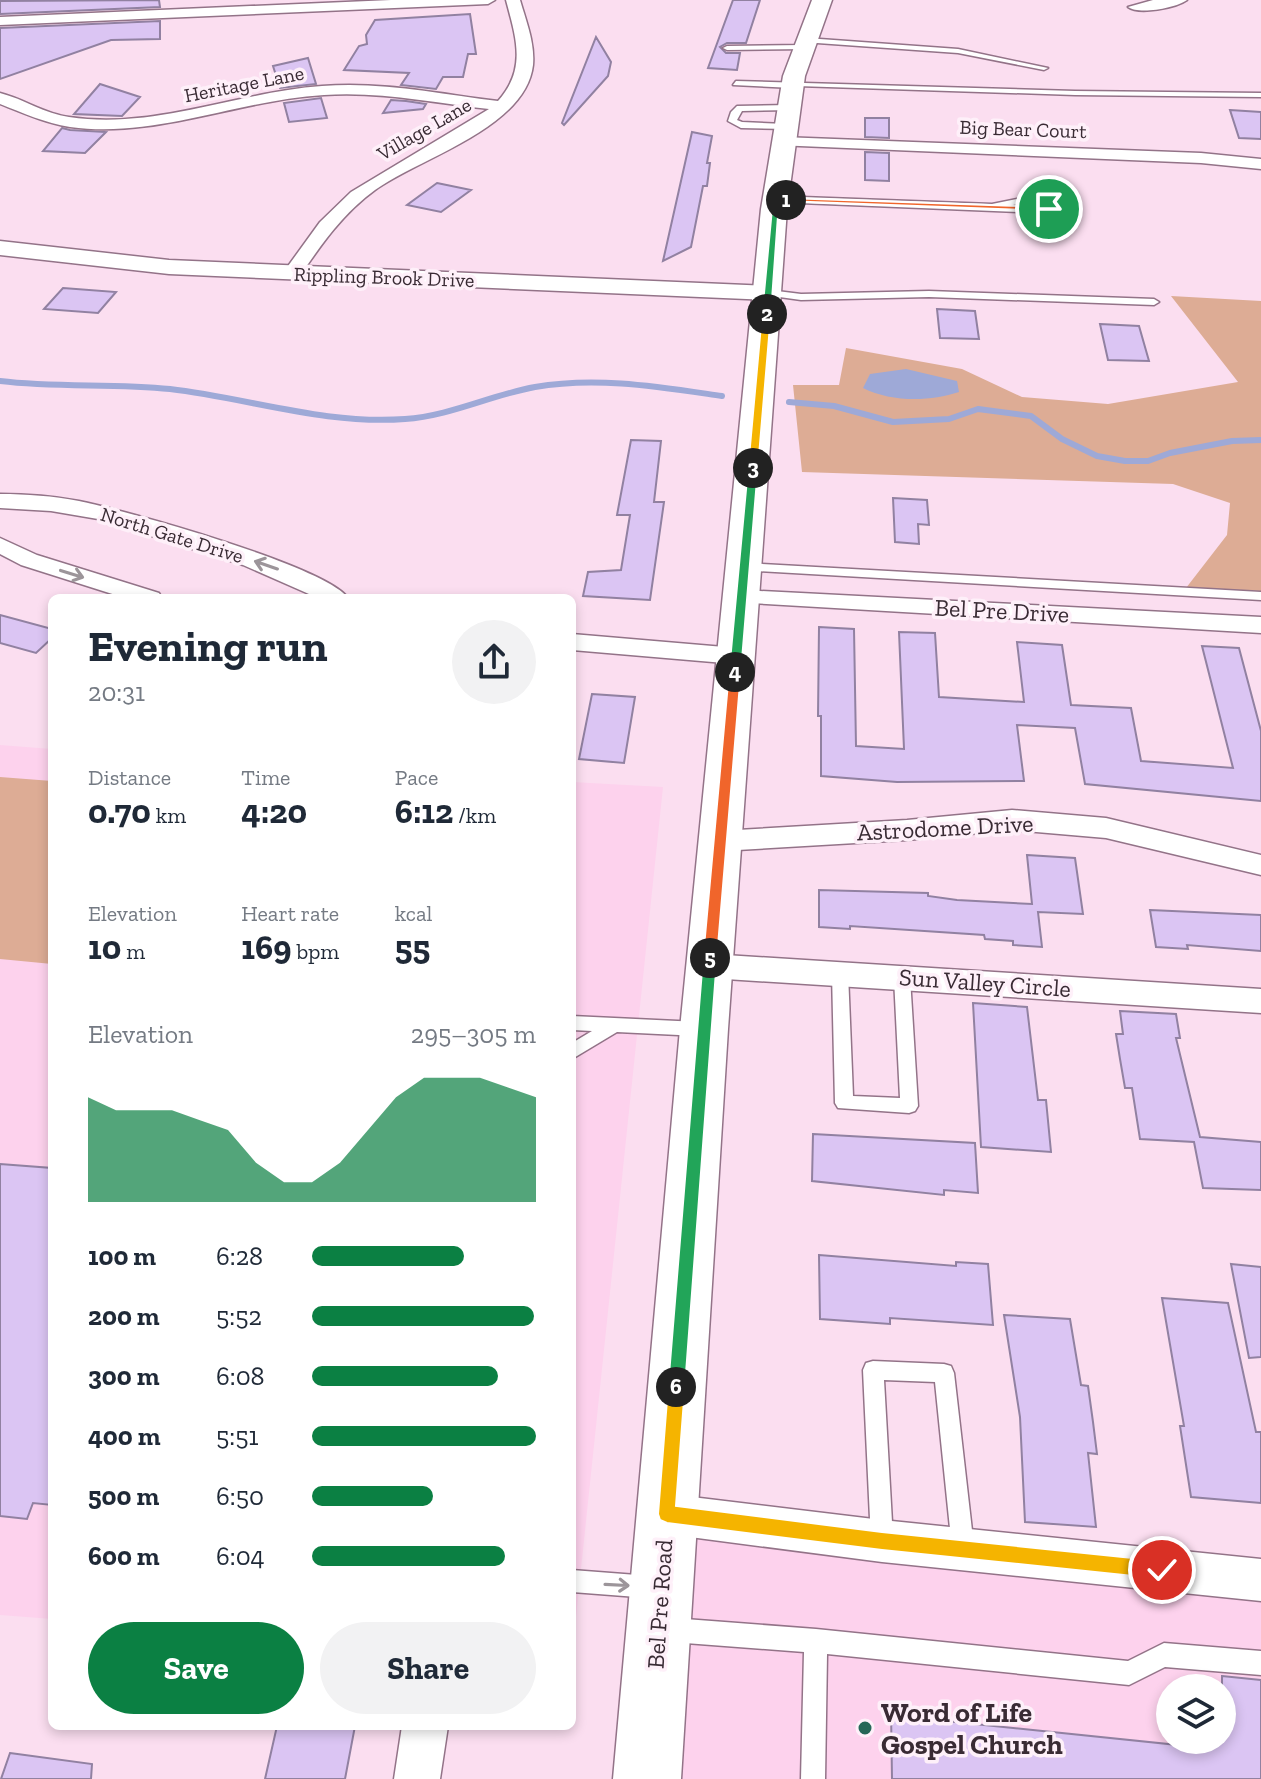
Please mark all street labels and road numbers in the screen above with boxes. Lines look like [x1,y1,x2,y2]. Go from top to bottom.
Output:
street label: Heritage Lane [182,61,306,107]
street label: Village Lane [372,92,475,166]
street label: Big Bear Court [959,115,1088,143]
street label: Rippling Brook Drive [293,262,475,292]
street label: North Gate Drive [98,502,246,568]
street label: Bel Pre Drive [934,592,1070,629]
street label: Astrodome Drive [856,808,1034,847]
street label: Sun Valley Circle [898,962,1072,1003]
street label: Bel Pre Road [641,1538,678,1670]

